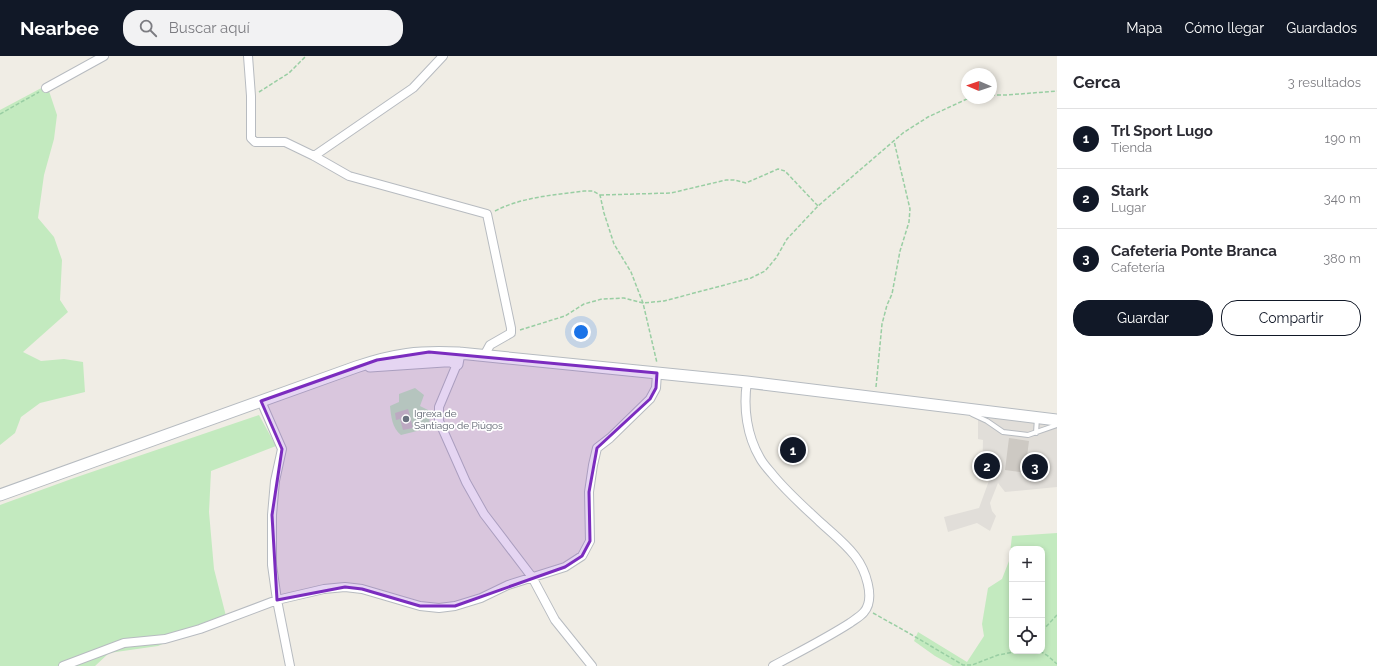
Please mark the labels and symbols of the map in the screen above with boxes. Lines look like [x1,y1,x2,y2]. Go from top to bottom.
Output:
north arrow [961,68,997,104]
your location [571,322,591,342]
place label: Igrexa de Santiago de Piúgos [414,408,503,431]
marker: Igrexa de Santiago de Piúgos [401,414,411,424]
pin: 1 [780,435,806,465]
pin: 2 [974,451,1000,481]
pin: 3 [1022,452,1048,482]

